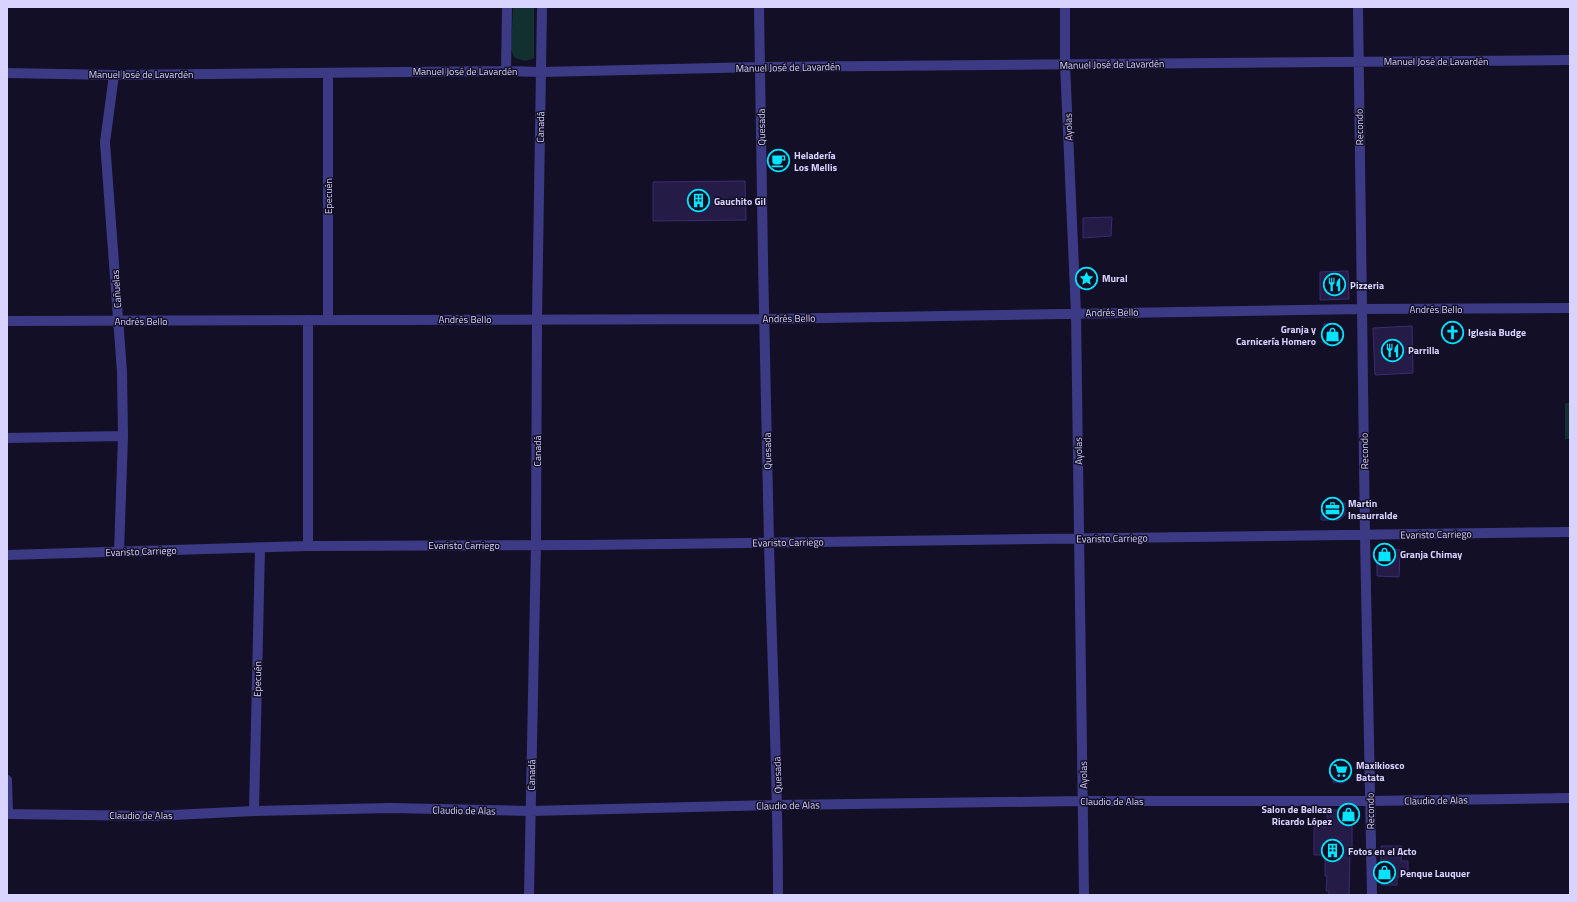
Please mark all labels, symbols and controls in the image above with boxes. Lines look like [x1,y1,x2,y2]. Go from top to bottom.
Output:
street label: Manuel José de Lavardén [1384,54,1488,69]
street label: Manuel José de Lavardén [1060,56,1165,73]
street label: Manuel José de Lavardén [736,59,841,76]
street label: Manuel José de Lavardén [413,64,517,79]
street label: Manuel José de Lavardén [89,67,193,82]
street label: Quesada [754,108,769,146]
street label: Recondo [1352,109,1367,145]
street label: Canadá [533,111,548,143]
street label: Ayolas [1061,113,1076,141]
cafe icon: Heladería Los Mellis [766,148,792,174]
place label: Heladería Los Mellis [794,148,838,175]
street label: Epecuén [321,178,336,214]
building icon: Gauchito Gil [686,188,712,214]
place label: Gauchito Gil [714,194,766,209]
place icon: Mural [1073,265,1099,291]
street label: Cañuelas [108,269,125,309]
place label: Mural [1102,271,1128,286]
restaurant icon: Pizzeria [1321,272,1347,298]
place label: Pizzeria [1350,278,1384,293]
street label: Andrés Bello [1410,302,1463,317]
street label: Andrés Bello [1085,305,1139,320]
street label: Andrés Bello [762,311,816,326]
street label: Andrés Bello [439,312,492,327]
street label: Andrés Bello [115,314,168,329]
church icon: Iglesia Budge [1440,319,1466,345]
place label: Granja y Carnicería Homero [1236,322,1316,349]
shop icon: Granja y Carnicería Homero [1319,322,1345,348]
place label: Iglesia Budge [1468,325,1526,340]
restaurant icon: Parrilla [1380,337,1406,363]
place label: Parrilla [1408,343,1439,358]
street label: Quesada [760,432,775,470]
street label: Recondo [1357,433,1372,469]
street label: Canadá [530,435,545,467]
street label: Ayolas [1071,437,1086,465]
office icon: Martin Insaurralde [1320,496,1346,522]
place label: Martin Insaurralde [1348,496,1398,523]
street label: Evaristo Carriego [1400,526,1472,543]
street label: Evaristo Carriego [1076,530,1148,547]
street label: Evaristo Carriego [752,534,824,551]
street label: Evaristo Carriego [428,538,500,553]
shop icon: Granja Chimay [1371,541,1397,567]
street label: Evaristo Carriego [105,543,177,560]
place label: Granja Chimay [1400,547,1462,562]
street label: Epecuén [250,661,265,697]
street label: Quesada [769,756,786,794]
supermarket icon: Maxikiosco Batata [1328,758,1354,784]
place label: Maxikiosco Batata [1356,758,1405,785]
street label: Canadá [524,759,539,791]
street label: Ayolas [1076,761,1091,789]
street label: Claudio de Alas [1404,792,1468,809]
street label: Recondo [1363,793,1378,829]
street label: Claudio de Alas [1080,794,1144,809]
street label: Claudio de Alas [756,797,820,814]
street label: Claudio de Alas [432,802,496,819]
place label: Salon de Belleza Ricardo López [1262,802,1332,829]
shop icon: Salon de Belleza Ricardo López [1335,802,1361,828]
street label: Claudio de Alas [109,808,173,823]
building icon: Fotos en el Acto [1320,838,1346,864]
place label: Fotos en el Acto [1348,844,1417,859]
shop icon: Penque Lauquer [1371,860,1397,886]
place label: Penque Lauquer [1400,866,1470,881]

